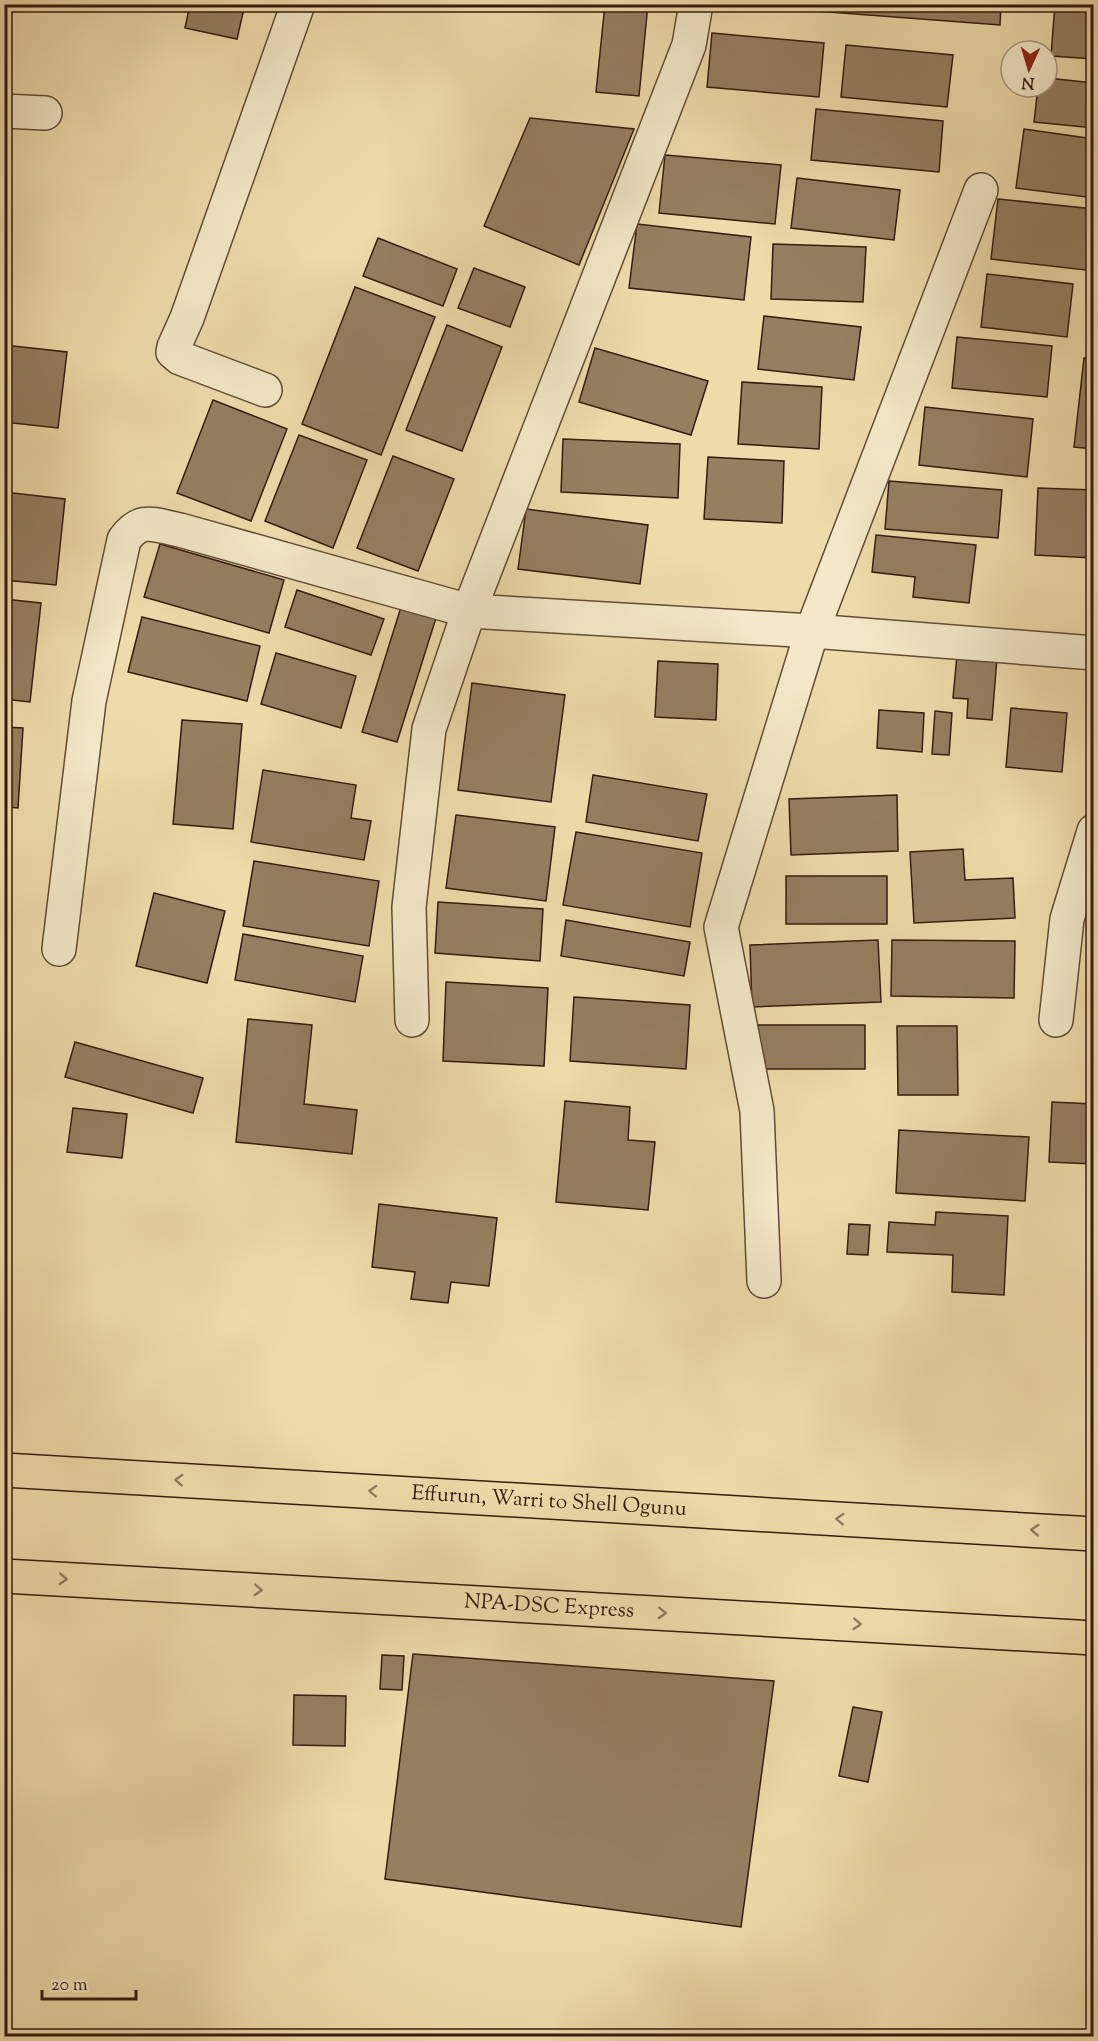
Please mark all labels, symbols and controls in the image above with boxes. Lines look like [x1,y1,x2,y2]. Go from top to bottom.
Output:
north arrow [999,39,1059,99]
text: N [1021,70,1035,93]
one-way arrow [174,1474,183,1487]
street label: Effurun, Warri to Shell Ogunu [411,1479,688,1525]
one-way arrow [369,1485,378,1498]
one-way arrow [836,1512,845,1525]
one-way arrow [1031,1524,1040,1537]
one-way arrow [58,1573,67,1586]
one-way arrow [253,1584,262,1597]
street label: NPA-DSC Express [463,1587,635,1627]
one-way arrow [657,1607,666,1620]
one-way arrow [852,1618,861,1631]
scale bar [42,1963,136,2001]
text: 20 m [51,1973,88,1999]

